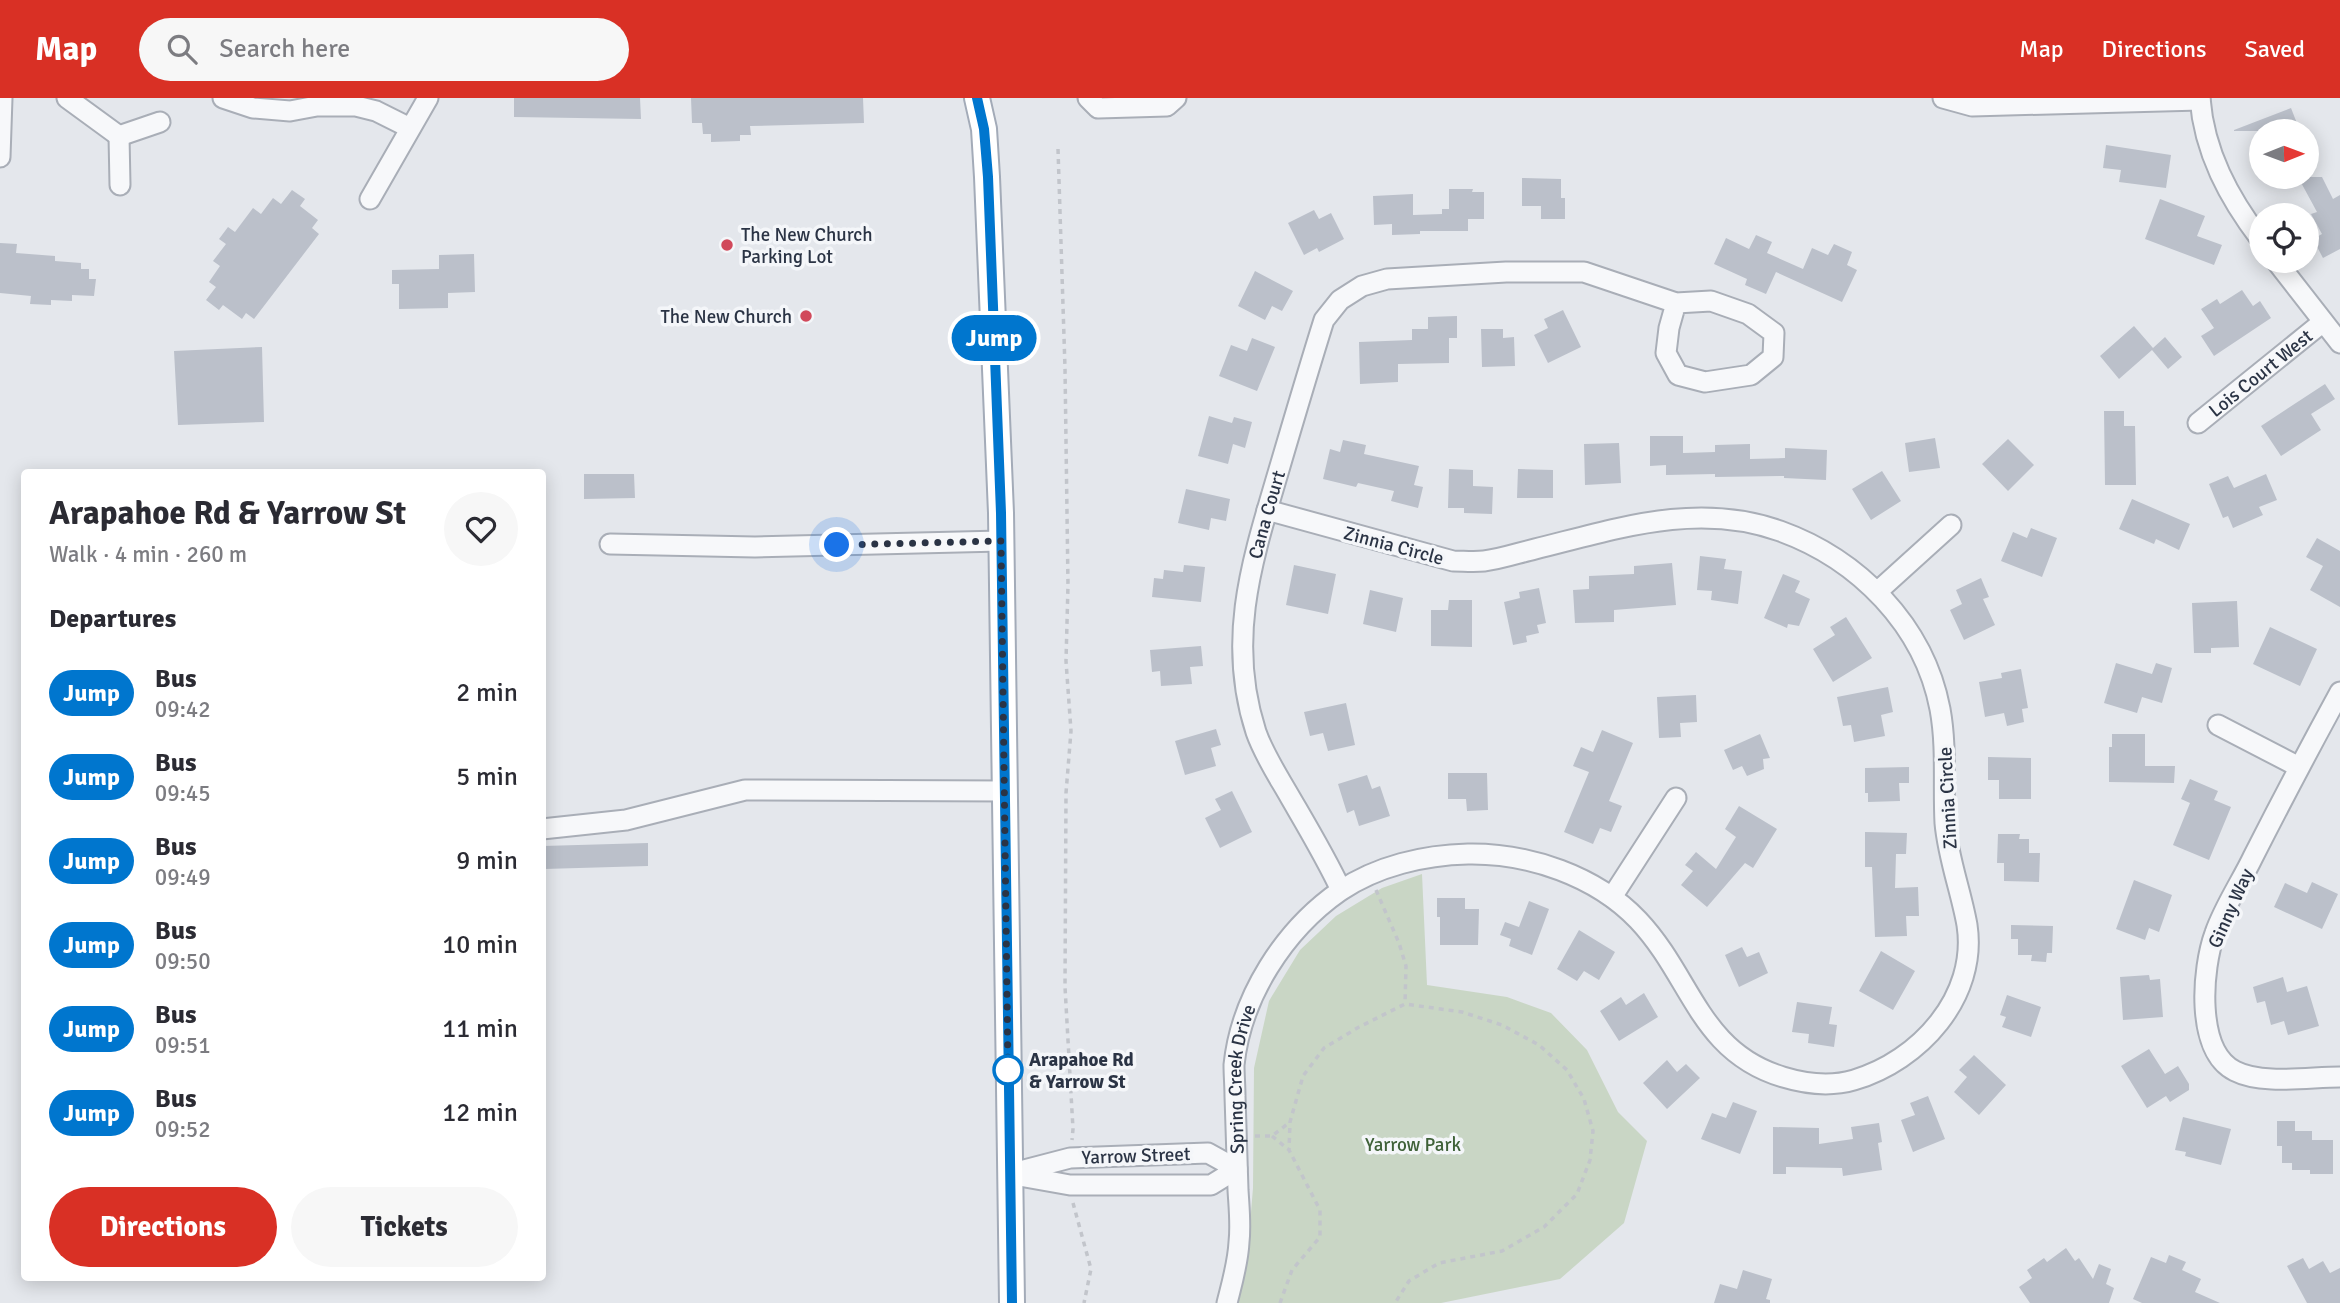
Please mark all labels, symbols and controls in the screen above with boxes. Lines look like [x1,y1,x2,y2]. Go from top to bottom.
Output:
search box [139,18,629,81]
text: Map [35,29,97,70]
icon: search [163,30,201,68]
text: Search here [219,33,350,65]
text: Map [2019,34,2064,64]
text: Directions [2102,34,2207,64]
text: Saved [2245,34,2305,64]
north arrow [2249,119,2319,189]
map controls [2249,119,2319,273]
button: locate [2249,203,2319,273]
place label: The New Church Parking Lot [741,223,873,269]
marker: The New Church Parking Lot [719,237,735,253]
place label: The New Church [660,305,792,329]
marker: The New Church [798,308,814,324]
line badge: Jump [945,315,1043,361]
text: Jump [966,323,1022,353]
street label: Lois Court West [2204,324,2318,423]
street label: Cana Court [1243,467,1291,562]
button: heart [444,492,518,566]
text: Arapahoe Rd & Yarrow St [49,493,406,534]
street label: Zinnia Circle [1341,521,1446,571]
your location [819,527,854,562]
text: Walk · 4 min · 260 m [49,540,247,569]
text: Departures [49,603,176,635]
text: Bus [155,663,197,695]
text: 2 min [456,677,518,709]
text: Jump [63,678,120,708]
text: 09:42 [155,695,211,724]
street label: Zinnia Circle [1933,746,1963,850]
text: Bus [155,747,197,779]
text: 5 min [456,761,518,793]
text: Jump [63,762,120,792]
text: 09:45 [155,779,211,808]
text: Bus [155,831,197,863]
text: 9 min [456,845,518,877]
text: Jump [63,846,120,876]
text: 09:49 [155,863,211,892]
street label: Ginny Way [2203,865,2259,952]
text: Bus [155,915,197,947]
text: 10 min [442,929,518,961]
text: Jump [63,930,120,960]
text: 09:50 [155,947,211,976]
text: Bus [155,999,197,1031]
street label: Spring Creek Drive [1223,1001,1261,1154]
text: 11 min [442,1013,518,1045]
text: Jump [63,1014,120,1044]
text: 09:51 [155,1031,211,1060]
place label: Arapahoe Rd & Yarrow St [1029,1048,1134,1094]
marker: Arapahoe Rd & Yarrow St [993,1055,1023,1085]
text: Bus [155,1083,197,1115]
text: 12 min [442,1097,518,1129]
text: Jump [63,1098,120,1128]
text: 09:52 [155,1115,211,1144]
park label: Yarrow Park [1365,1133,1461,1157]
street label: Yarrow Street [1081,1142,1191,1170]
button: Directions [49,1187,277,1267]
button: Tickets [291,1187,518,1267]

